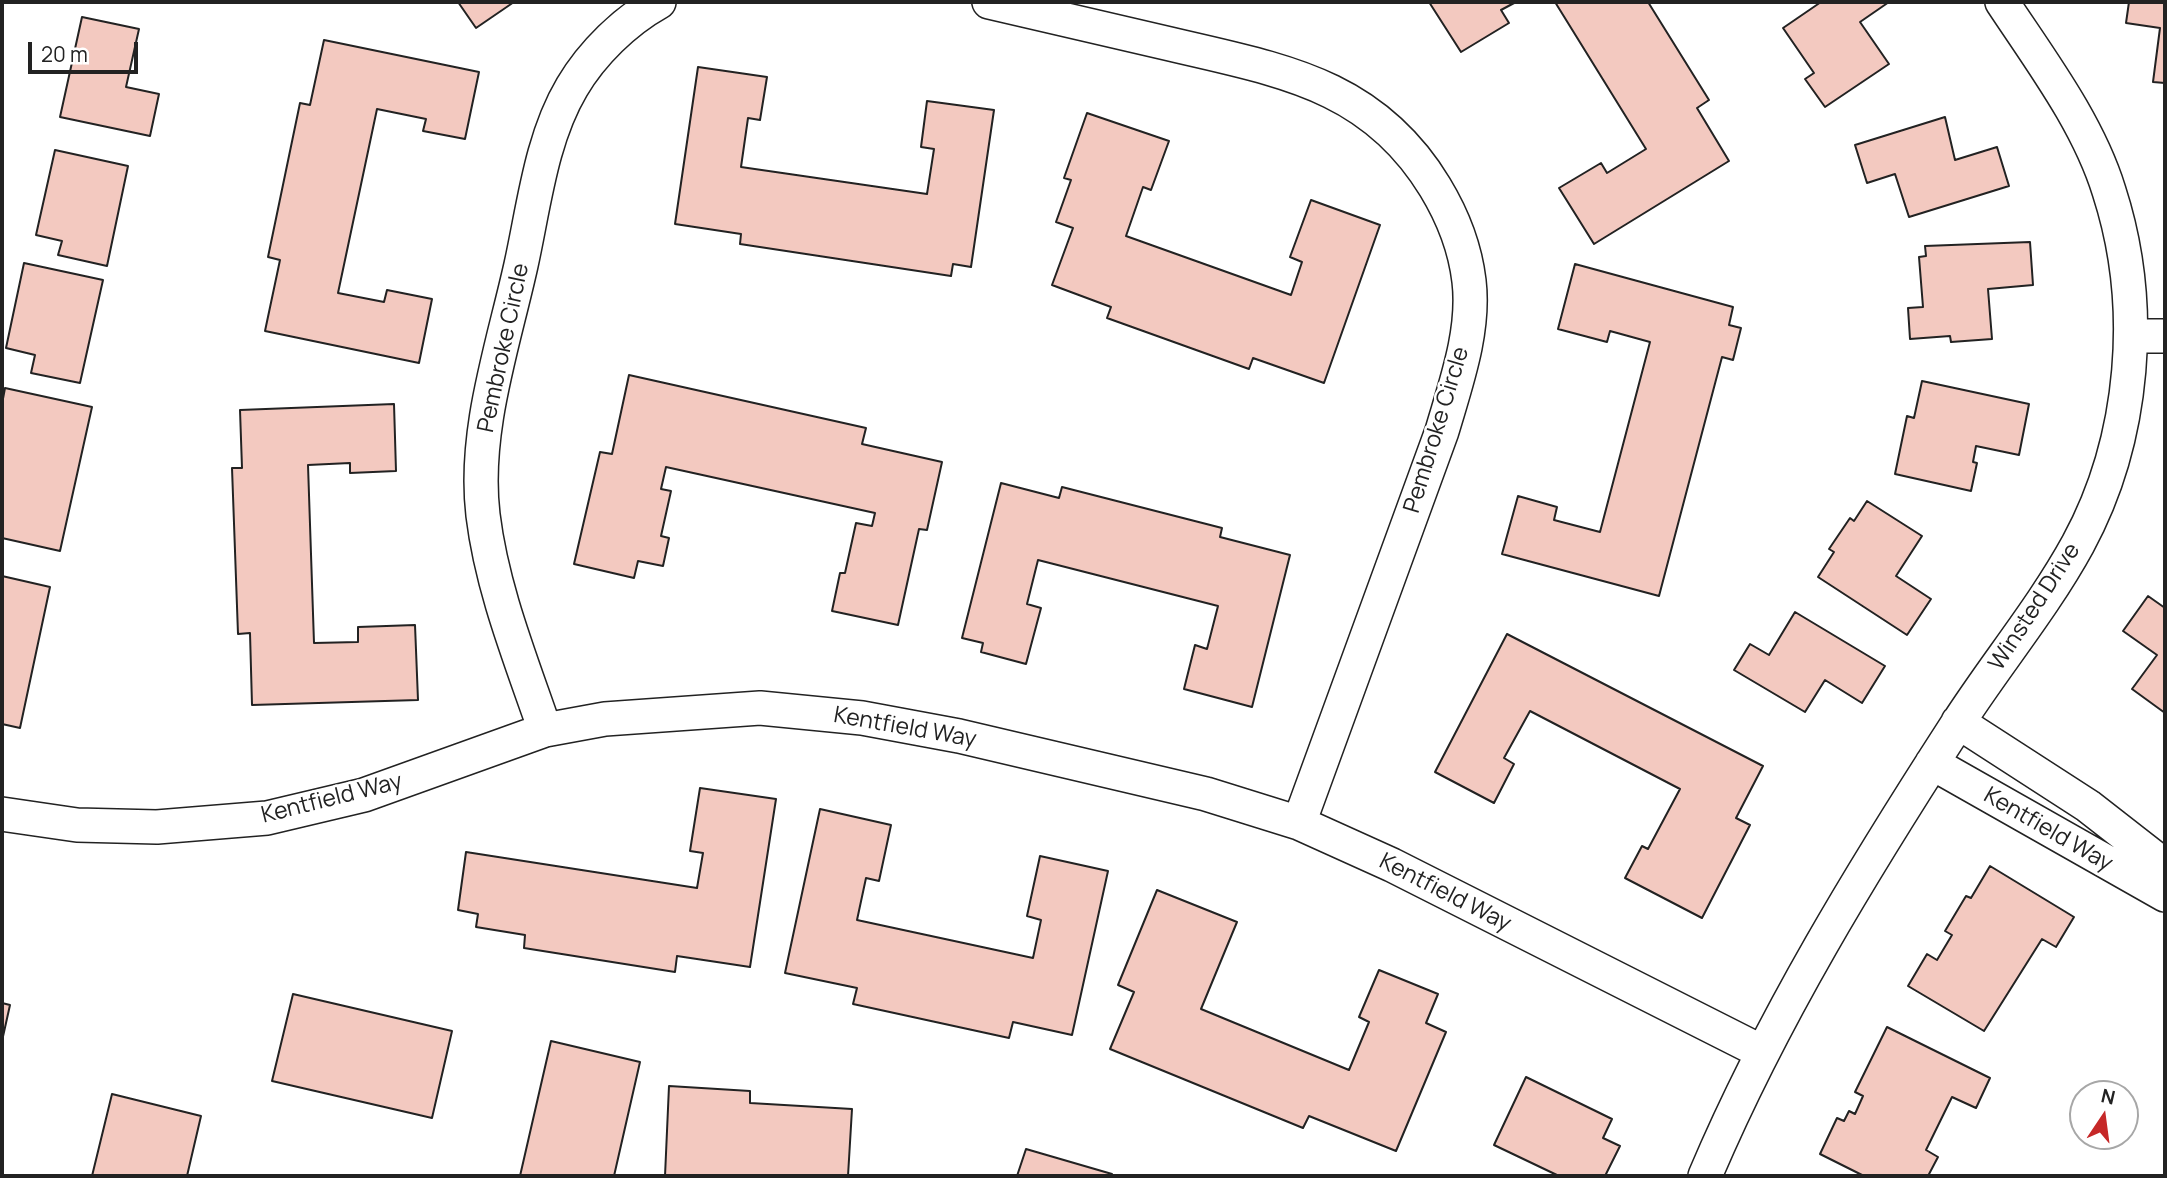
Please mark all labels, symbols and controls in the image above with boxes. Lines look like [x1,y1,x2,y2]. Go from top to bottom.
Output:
scale bar [32,28,142,72]
text: 20 m [41,40,88,68]
street label: Pembroke Circle [473,261,535,435]
street label: Pembroke Circle [1399,344,1475,516]
street label: Winsted Drive [1984,538,2086,676]
street label: Kentfield Way [832,702,978,754]
street label: Kentfield Way [259,768,405,830]
street label: Kentfield Way [1979,782,2117,878]
street label: Kentfield Way [1374,848,1516,938]
north arrow [2069,1080,2139,1150]
text: N [2099,1082,2118,1111]

